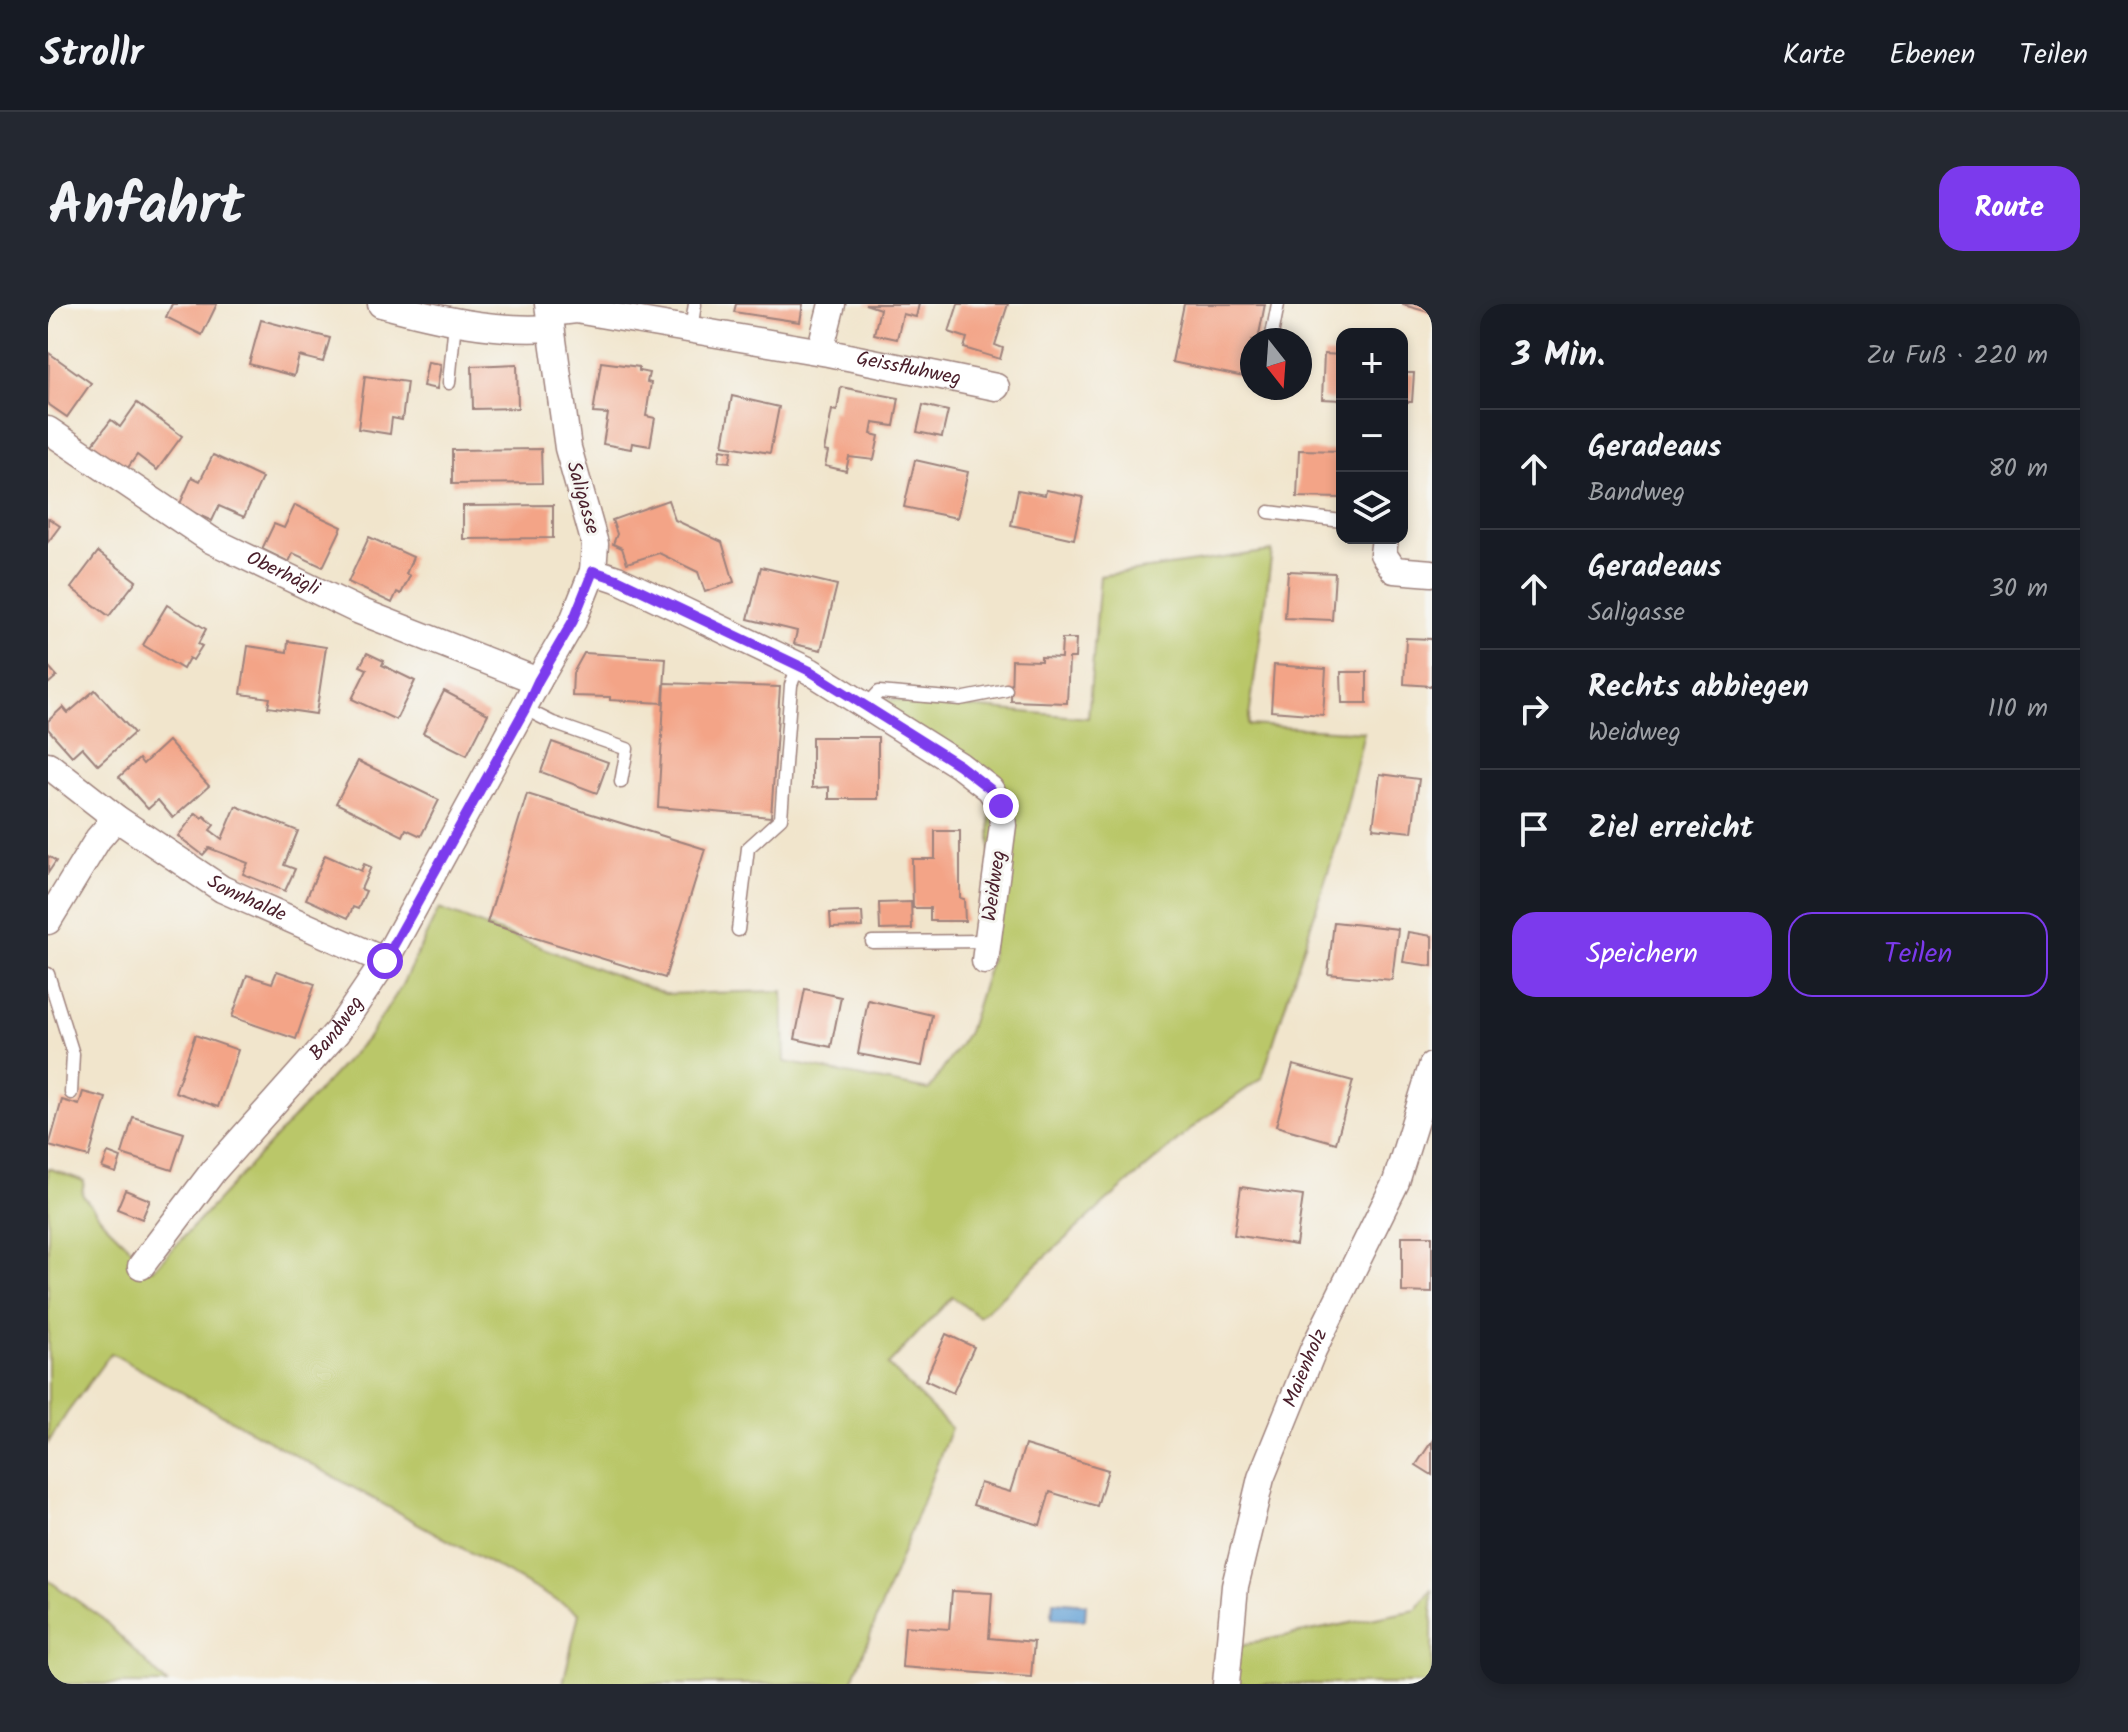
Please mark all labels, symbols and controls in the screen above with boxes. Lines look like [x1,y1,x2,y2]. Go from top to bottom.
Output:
text: Strollr [40,25,143,85]
text: Karte [1783,33,1845,78]
text: Ebenen [1889,33,1975,78]
text: Teilen [2019,33,2088,78]
text: Anfahrt [48,163,244,253]
button: Route [1939,166,2080,251]
north arrow [1240,328,1312,400]
map controls [1336,328,1408,544]
button: + [1336,328,1408,400]
text: 3 Min. [1512,329,1605,383]
text: Zu Fuß · 220 m [1866,335,2048,377]
street label: Geissfluhweg [853,343,964,396]
button: − [1336,400,1408,472]
text: Geradeaus [1588,424,1721,472]
icon: ahead [1512,447,1556,491]
text: 80 m [1988,448,2048,490]
street label: Saligasse [556,458,608,538]
button: layers [1336,472,1408,544]
text: Bandweg [1588,472,1685,514]
street label: Oberhägli [241,543,326,606]
text: Geradeaus [1588,544,1721,592]
icon: ahead [1512,567,1556,611]
text: 30 m [1989,568,2048,610]
text: Saligasse [1588,592,1685,634]
text: Rechts abbiegen [1588,664,1809,712]
icon: right [1512,687,1556,731]
text: 110 m [1988,688,2048,730]
text: Weidweg [1588,712,1681,754]
route end [983,788,1019,824]
text: Ziel erreicht [1588,805,1753,853]
icon: arrive [1512,807,1556,851]
street label: Weidweg [974,848,1016,924]
street label: Sonnhalde [200,867,291,931]
button: Speichern [1512,912,1772,997]
button: Teilen [1788,912,2048,997]
route start [367,943,403,979]
street label: Bandweg [302,990,373,1069]
street label: Maienholz [1275,1323,1337,1413]

